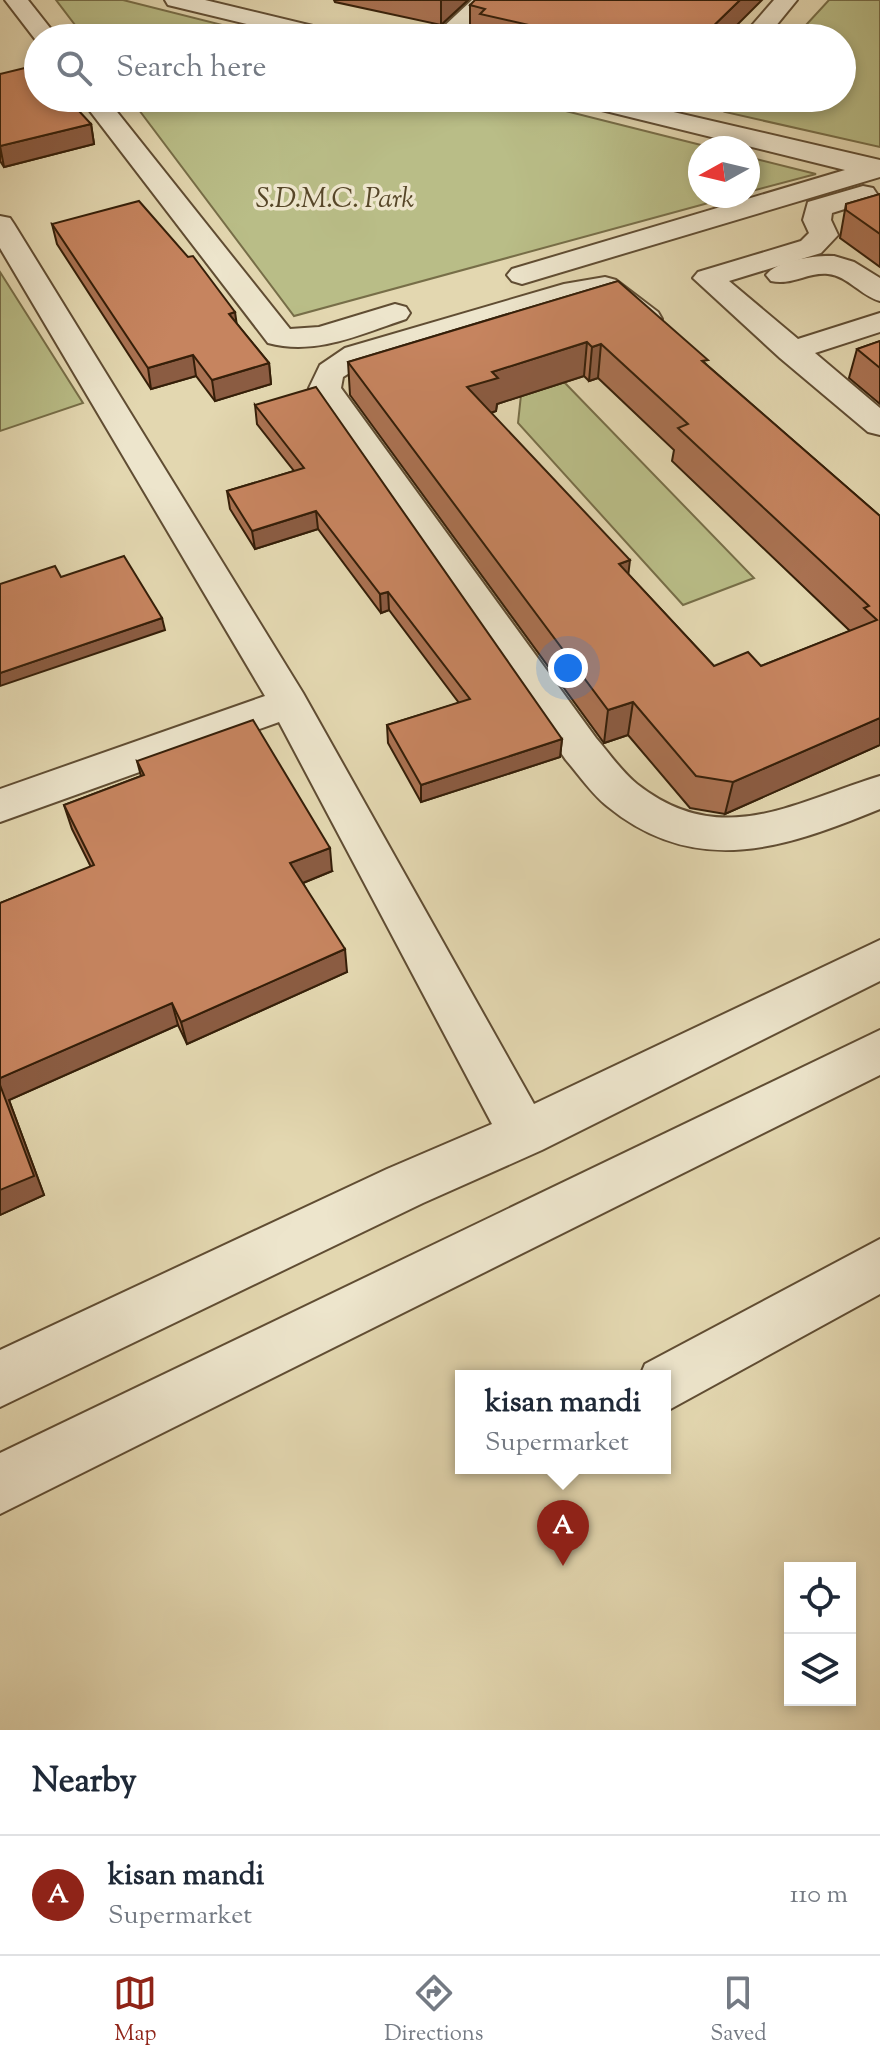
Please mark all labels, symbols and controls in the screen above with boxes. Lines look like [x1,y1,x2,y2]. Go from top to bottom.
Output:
search box [24,24,856,112]
icon: search [52,46,96,90]
text: Search here [116,47,266,90]
north arrow [688,136,760,208]
park label: S.D.M.C. Park [256,180,415,220]
your location [548,648,588,688]
popup [455,1370,671,1474]
text: kisan mandi [485,1382,641,1425]
text: Supermarket [485,1425,629,1462]
pin: A [537,1500,589,1566]
map controls [784,1562,856,1706]
button: locate [784,1562,856,1634]
button: layers [784,1634,856,1706]
text: Nearby [32,1758,137,1807]
text: kisan mandi [108,1855,264,1898]
text: A [47,1877,69,1914]
text: 110 m [790,1877,848,1914]
text: Supermarket [108,1898,252,1935]
tab: Map [113,1971,157,2051]
tab: Directions [384,1971,483,2051]
tab: Saved [710,1971,767,2051]

